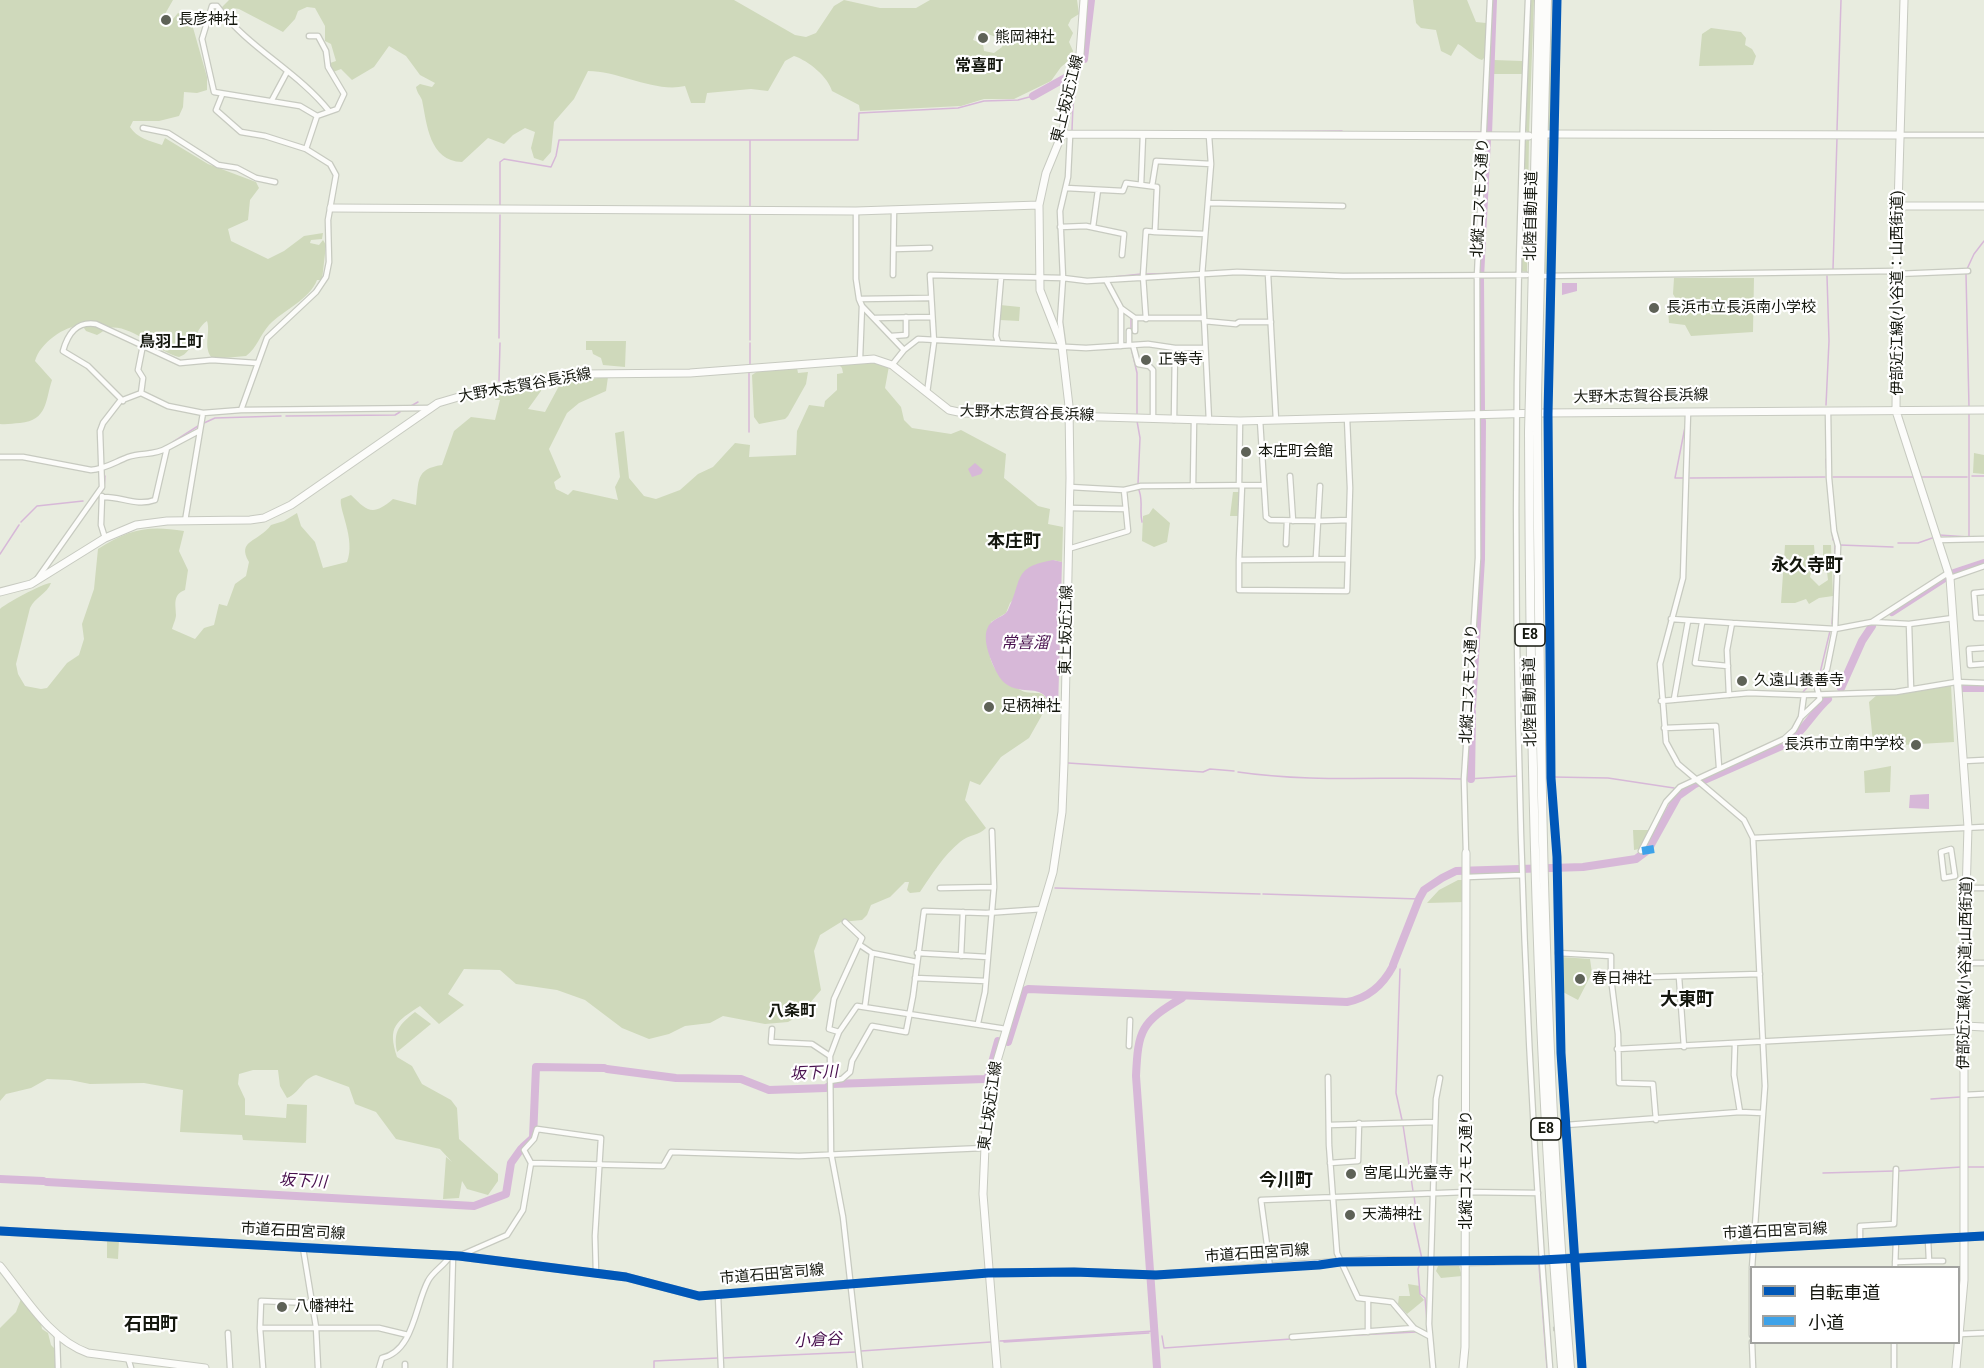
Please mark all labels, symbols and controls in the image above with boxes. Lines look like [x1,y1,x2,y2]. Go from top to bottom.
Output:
place label: 長彦神社 [178,11,238,29]
marker: 長彦神社 [159,13,173,27]
place label: 熊岡神社 [995,29,1055,47]
marker: 熊岡神社 [976,31,990,45]
street label: 東上坂近江線 [1048,53,1088,145]
district label: 常喜町 [955,57,1003,77]
street label: 北縦コスモス通り [1469,138,1493,258]
street label: 北陸自動車道 [1522,171,1542,261]
street label: 伊部近江線(小谷道：山西街道) [1889,190,1907,396]
place label: 長浜市立長浜南小学校 [1666,299,1816,317]
marker: 長浜市立長浜南小学校 [1647,301,1661,315]
district label: 鳥羽上町 [139,333,203,353]
place label: 正等寺 [1158,351,1203,369]
marker: 正等寺 [1139,353,1153,367]
street label: 大野木志賀谷長浜線 [457,365,593,407]
street label: 大野木志賀谷長浜線 [1573,387,1709,407]
street label: 大野木志賀谷長浜線 [959,403,1095,425]
place label: 本庄町会館 [1258,443,1333,461]
marker: 本庄町会館 [1239,445,1253,459]
district label: 本庄町 [987,531,1041,553]
district label: 永久寺町 [1771,555,1843,577]
street label: 東上坂近江線 [1057,585,1077,675]
street label: 北縦コスモス通り [1458,624,1482,744]
road number: E8 [1515,624,1545,646]
water label: 常喜溜 [1001,634,1049,654]
street label: 北陸自動車道 [1521,657,1541,747]
place label: 久遠山養善寺 [1754,672,1844,690]
marker: 久遠山養善寺 [1735,674,1749,688]
place label: 足柄神社 [1001,698,1061,716]
marker: 足柄神社 [982,700,996,714]
place label: 長浜市立南中学校 [1784,736,1904,754]
marker: 長浜市立南中学校 [1909,738,1923,752]
street label: 伊部近江線(小谷道;山西街道) [1955,876,1977,1070]
place label: 春日神社 [1592,970,1652,988]
marker: 春日神社 [1573,972,1587,986]
district label: 大東町 [1660,989,1714,1011]
district label: 八条町 [768,1002,816,1022]
street label: 東上坂近江線 [976,1060,1006,1152]
water label: 坂下川 [790,1063,838,1085]
street label: 北縦コスモス通り [1458,1110,1476,1230]
road number: E8 [1531,1118,1561,1140]
place label: 宮尾山光臺寺 [1363,1165,1453,1183]
marker: 宮尾山光臺寺 [1344,1167,1358,1181]
district label: 今川町 [1259,1170,1313,1192]
water label: 坂下川 [279,1171,327,1193]
place label: 天満神社 [1362,1206,1422,1224]
marker: 天満神社 [1343,1208,1357,1222]
street label: 市道石田宮司線 [240,1220,346,1244]
street label: 市道石田宮司線 [1722,1220,1828,1244]
street label: 市道石田宮司線 [1204,1241,1310,1267]
street label: 市道石田宮司線 [719,1261,825,1289]
legend [1750,1266,1960,1344]
text: 自転車道 [1808,1282,1880,1303]
place label: 八幡神社 [294,1298,354,1316]
marker: 八幡神社 [275,1300,289,1314]
text: 小道 [1808,1312,1844,1333]
district label: 石田町 [124,1314,178,1336]
water label: 小倉谷 [794,1330,842,1352]

